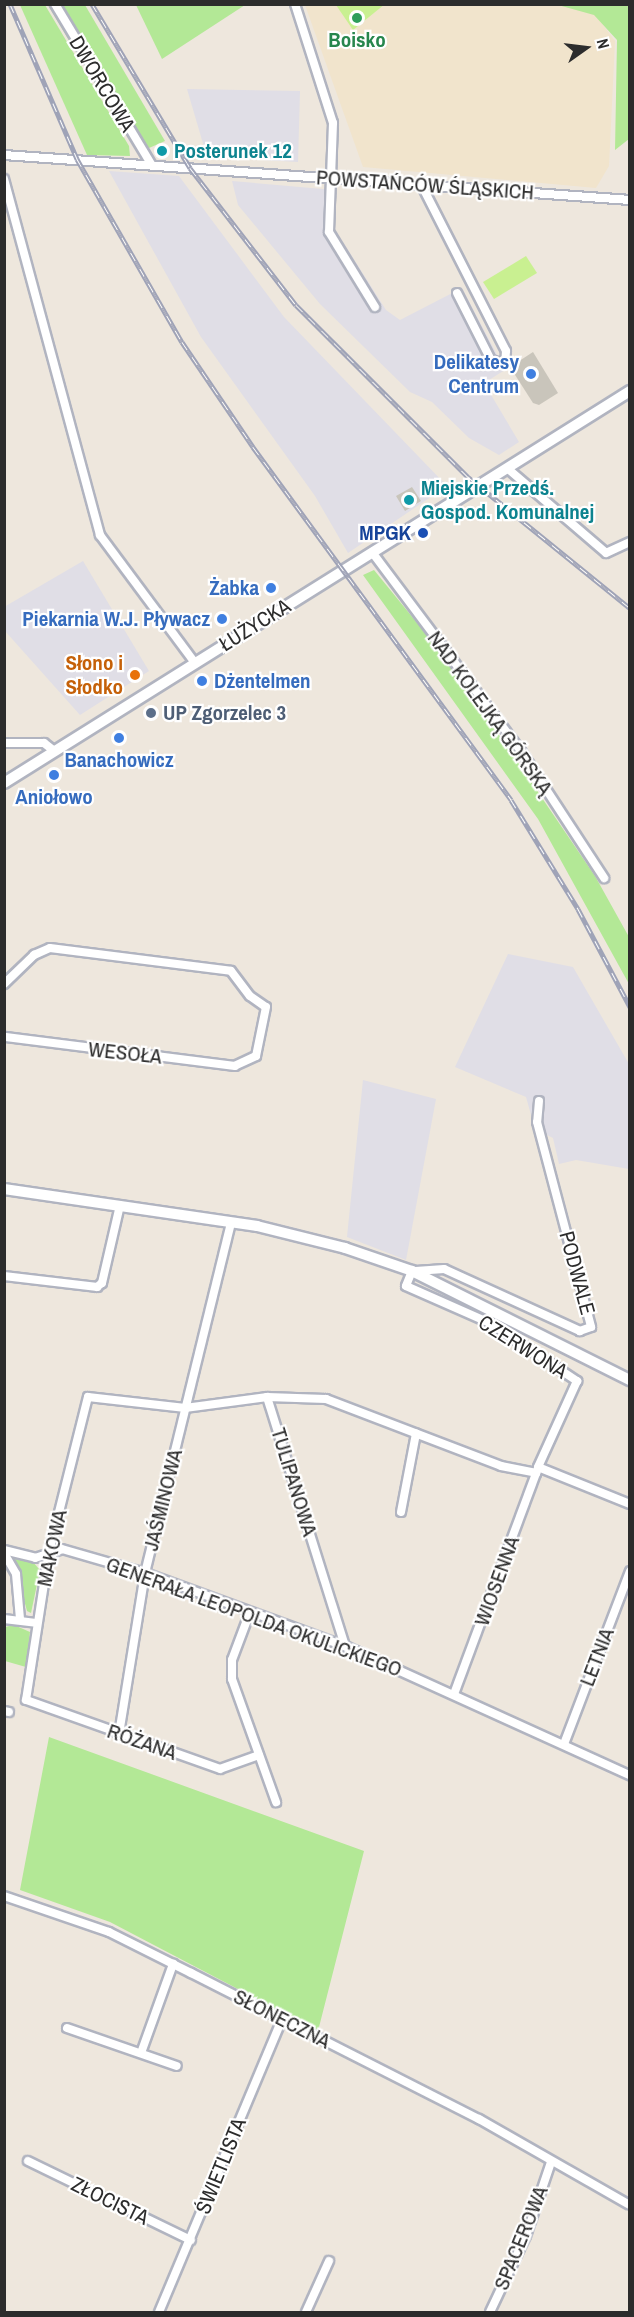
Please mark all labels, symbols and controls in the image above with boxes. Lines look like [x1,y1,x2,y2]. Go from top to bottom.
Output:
marker: Boisko [350,11,364,25]
north arrow [556,18,616,78]
place label: Boisko [328,27,386,53]
street label: DWORCOWA [64,31,140,137]
text: N [592,36,615,51]
place label: Posterunek 12 [174,138,292,164]
marker: Posterunek 12 [155,144,169,158]
street label: POWSTAŃCÓW ŚLĄSKICH [315,165,535,205]
place label: Delikatesy Centrum [434,349,519,399]
marker: Delikatesy Centrum [524,367,538,381]
place label: Miejskie Przedś. Gospod. Komunalnej [421,475,594,525]
marker: Miejskie Przedś. Gospod. Komunalnej [402,493,416,507]
place label: MPGK [359,520,411,546]
marker: MPGK [416,526,430,540]
place label: Żabka [209,575,259,601]
marker: Żabka [264,581,278,595]
street label: ŁUŻYCKA [215,593,295,657]
place label: Piekarnia W.J. Pływacz [22,606,210,632]
marker: Piekarnia W.J. Pływacz [215,612,229,626]
street label: NAD KOLEJKĄ GÓRSKĄ [422,626,558,800]
place label: Słono i Słodko [66,650,123,700]
marker: Słono i Słodko [128,668,142,682]
place label: Dżentelmen [214,668,311,694]
marker: Dżentelmen [195,674,209,688]
place label: UP Zgorzelec 3 [163,700,286,726]
marker: UP Zgorzelec 3 [144,706,158,720]
marker: Banachowicz [112,731,126,745]
place label: Banachowicz [64,747,174,773]
marker: Aniołowo [47,768,61,782]
place label: Aniołowo [15,784,93,810]
street label: WESOŁA [87,1037,163,1069]
street label: PODWALE [554,1228,600,1318]
street label: CZERWONA [474,1310,572,1384]
street label: TULIPANOWA [266,1425,322,1539]
street label: JAŚMINOWA [138,1447,188,1553]
street label: MAKOWA [32,1507,72,1589]
street label: WIOSENNA [469,1533,525,1629]
street label: GENERAŁA LEOPOLDA OKULICKIEGO [102,1551,406,1683]
street label: LETNIA [574,1624,620,1690]
street label: RÓŻANA [104,1718,180,1766]
street label: SŁONECZNA [229,1984,335,2054]
street label: ŚWIETLISTA [190,2114,252,2218]
street label: ZŁOCISTA [67,2171,153,2231]
street label: SPACEROWA [489,2182,553,2294]

